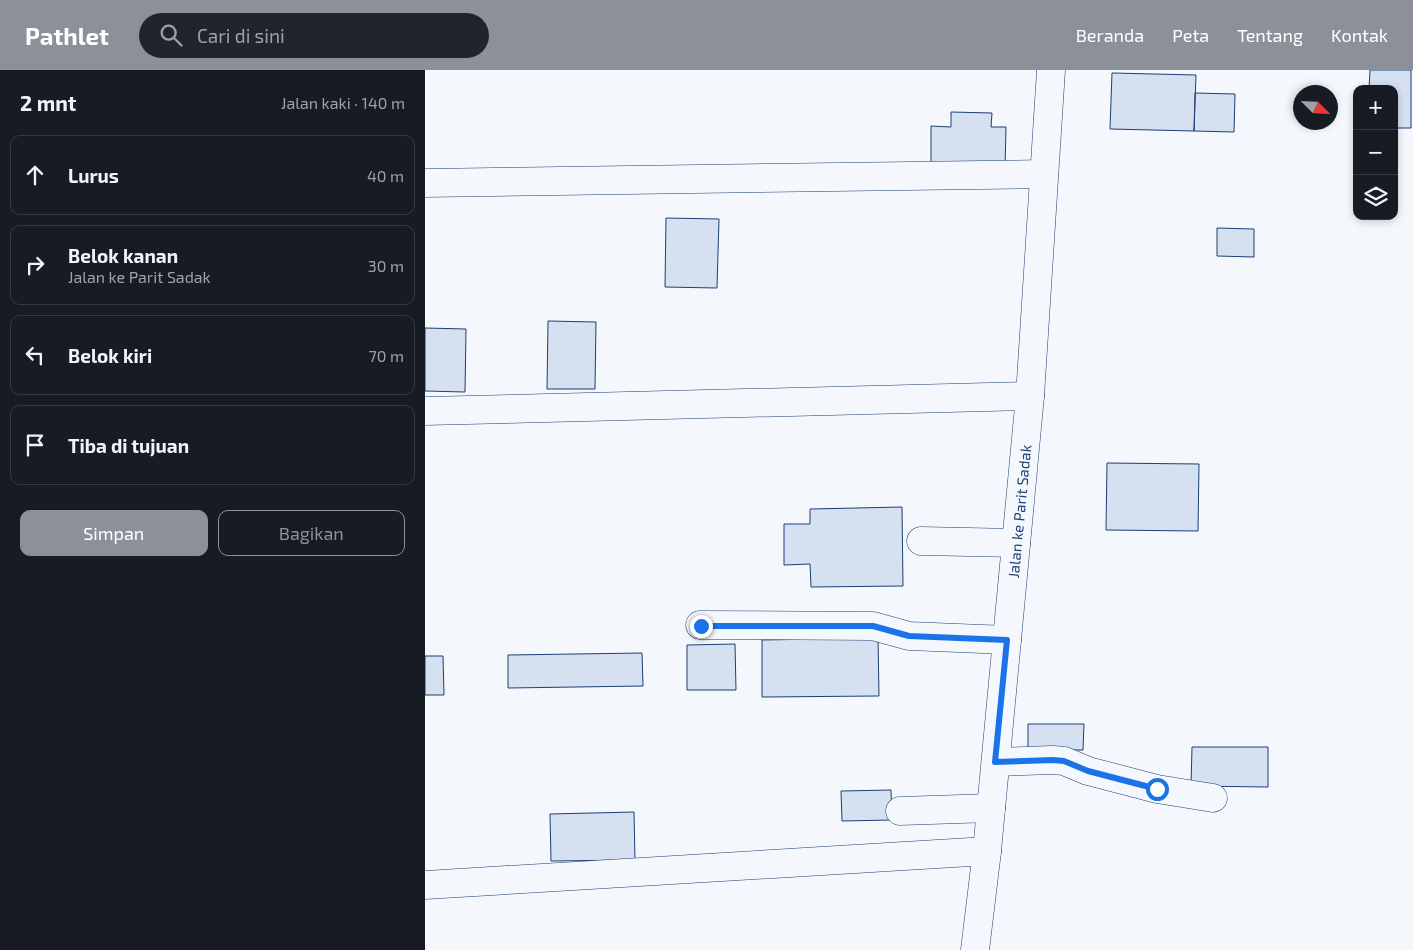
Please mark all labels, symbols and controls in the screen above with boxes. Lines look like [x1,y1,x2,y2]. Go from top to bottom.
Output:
search box [139,13,489,58]
text: Pathlet [25,21,109,50]
icon: search [157,21,185,49]
text: Cari di sini [197,24,285,47]
text: Beranda [1076,24,1144,46]
text: Peta [1172,24,1209,46]
text: Tentang [1237,24,1303,46]
text: Kontak [1331,24,1388,46]
north arrow [1293,85,1338,130]
map controls [1353,85,1398,220]
button: + [1353,85,1398,130]
text: 2 mnt [20,90,76,115]
text: Jalan kaki · 140 m [281,93,405,112]
button: − [1353,130,1398,175]
icon: ahead [21,161,49,189]
text: Lurus [68,164,119,187]
text: 40 m [367,166,404,185]
button: layers [1353,175,1398,220]
text: Belok kanan [68,244,178,267]
icon: right [21,251,49,279]
text: 30 m [368,256,404,275]
text: Jalan ke Parit Sadak [68,267,211,286]
icon: left [21,341,49,369]
text: Belok kiri [68,344,152,367]
text: 70 m [369,346,404,365]
icon: arrive [21,431,49,459]
text: Tiba di tujuan [68,434,189,457]
street label: Jalan ke Parit Sadak [1004,443,1034,579]
button: Simpan [20,510,208,556]
button: Bagikan [218,510,405,556]
route end [690,615,713,638]
route start [1146,778,1169,801]

